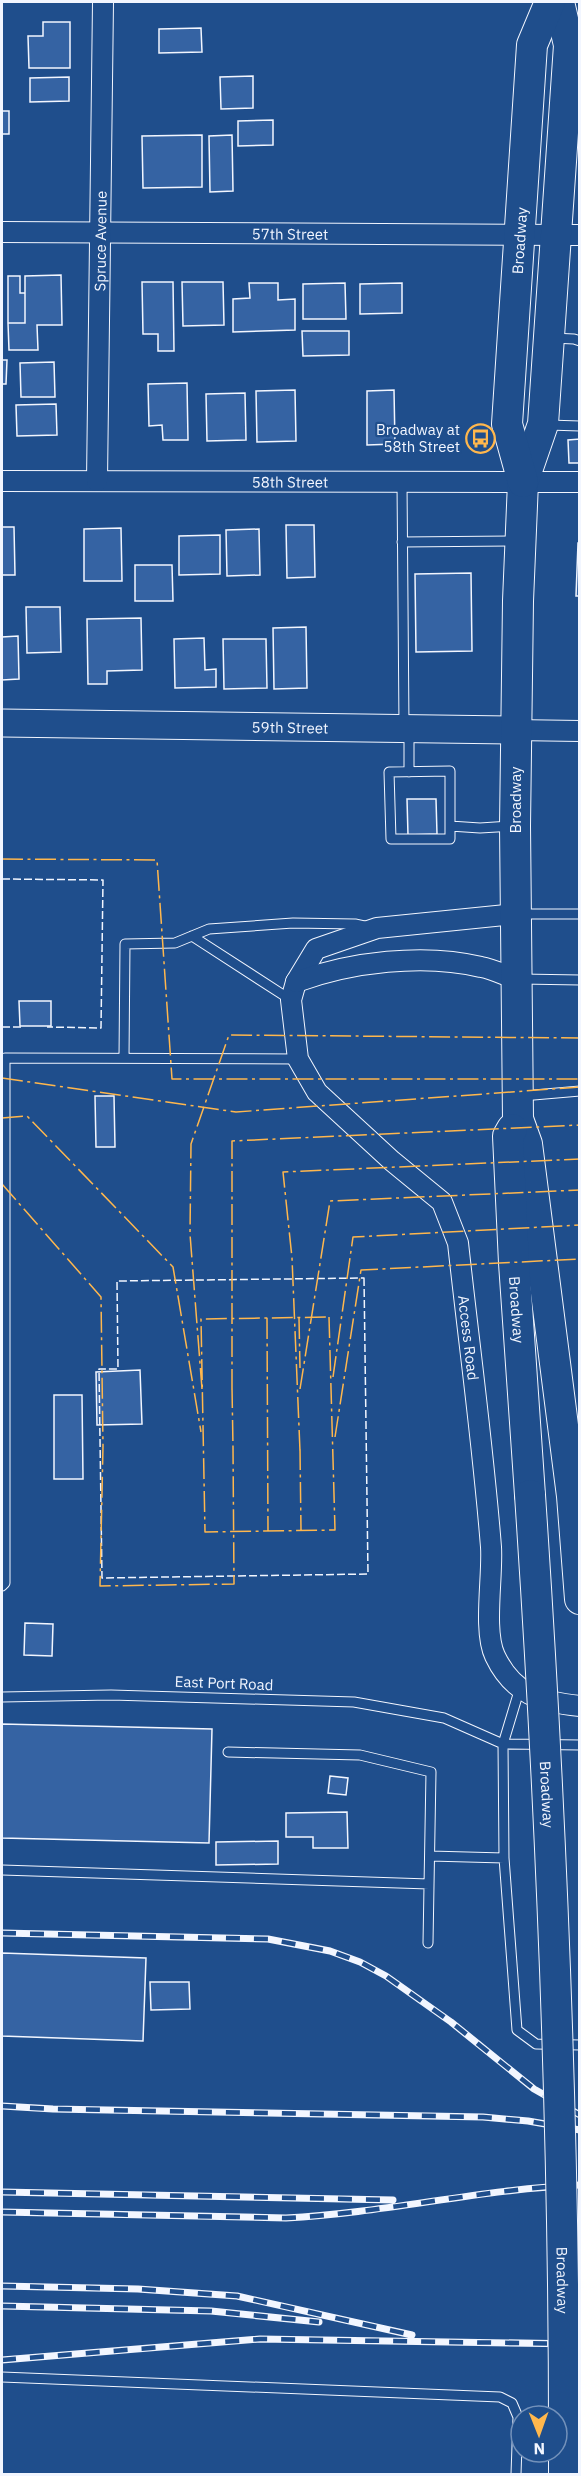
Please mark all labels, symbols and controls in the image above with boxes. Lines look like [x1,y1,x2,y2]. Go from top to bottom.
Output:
street label: Spruce Avenue [90,190,110,292]
street label: Broadway [507,206,531,275]
street label: 57th Street [252,224,328,243]
place label: Broadway at 58th Street [376,420,460,456]
bus stop icon: Broadway at 58th Street [465,422,497,454]
street label: 58th Street [252,472,328,491]
street label: 59th Street [252,717,328,737]
street label: Broadway [506,766,525,834]
street label: Broadway [505,1276,529,1344]
street label: Access Road [454,1294,483,1381]
street label: East Port Road [174,1672,274,1694]
street label: Broadway [536,1760,559,1829]
street label: Broadway [553,2246,573,2314]
north arrow [509,2404,569,2464]
text: N [533,2439,545,2459]

